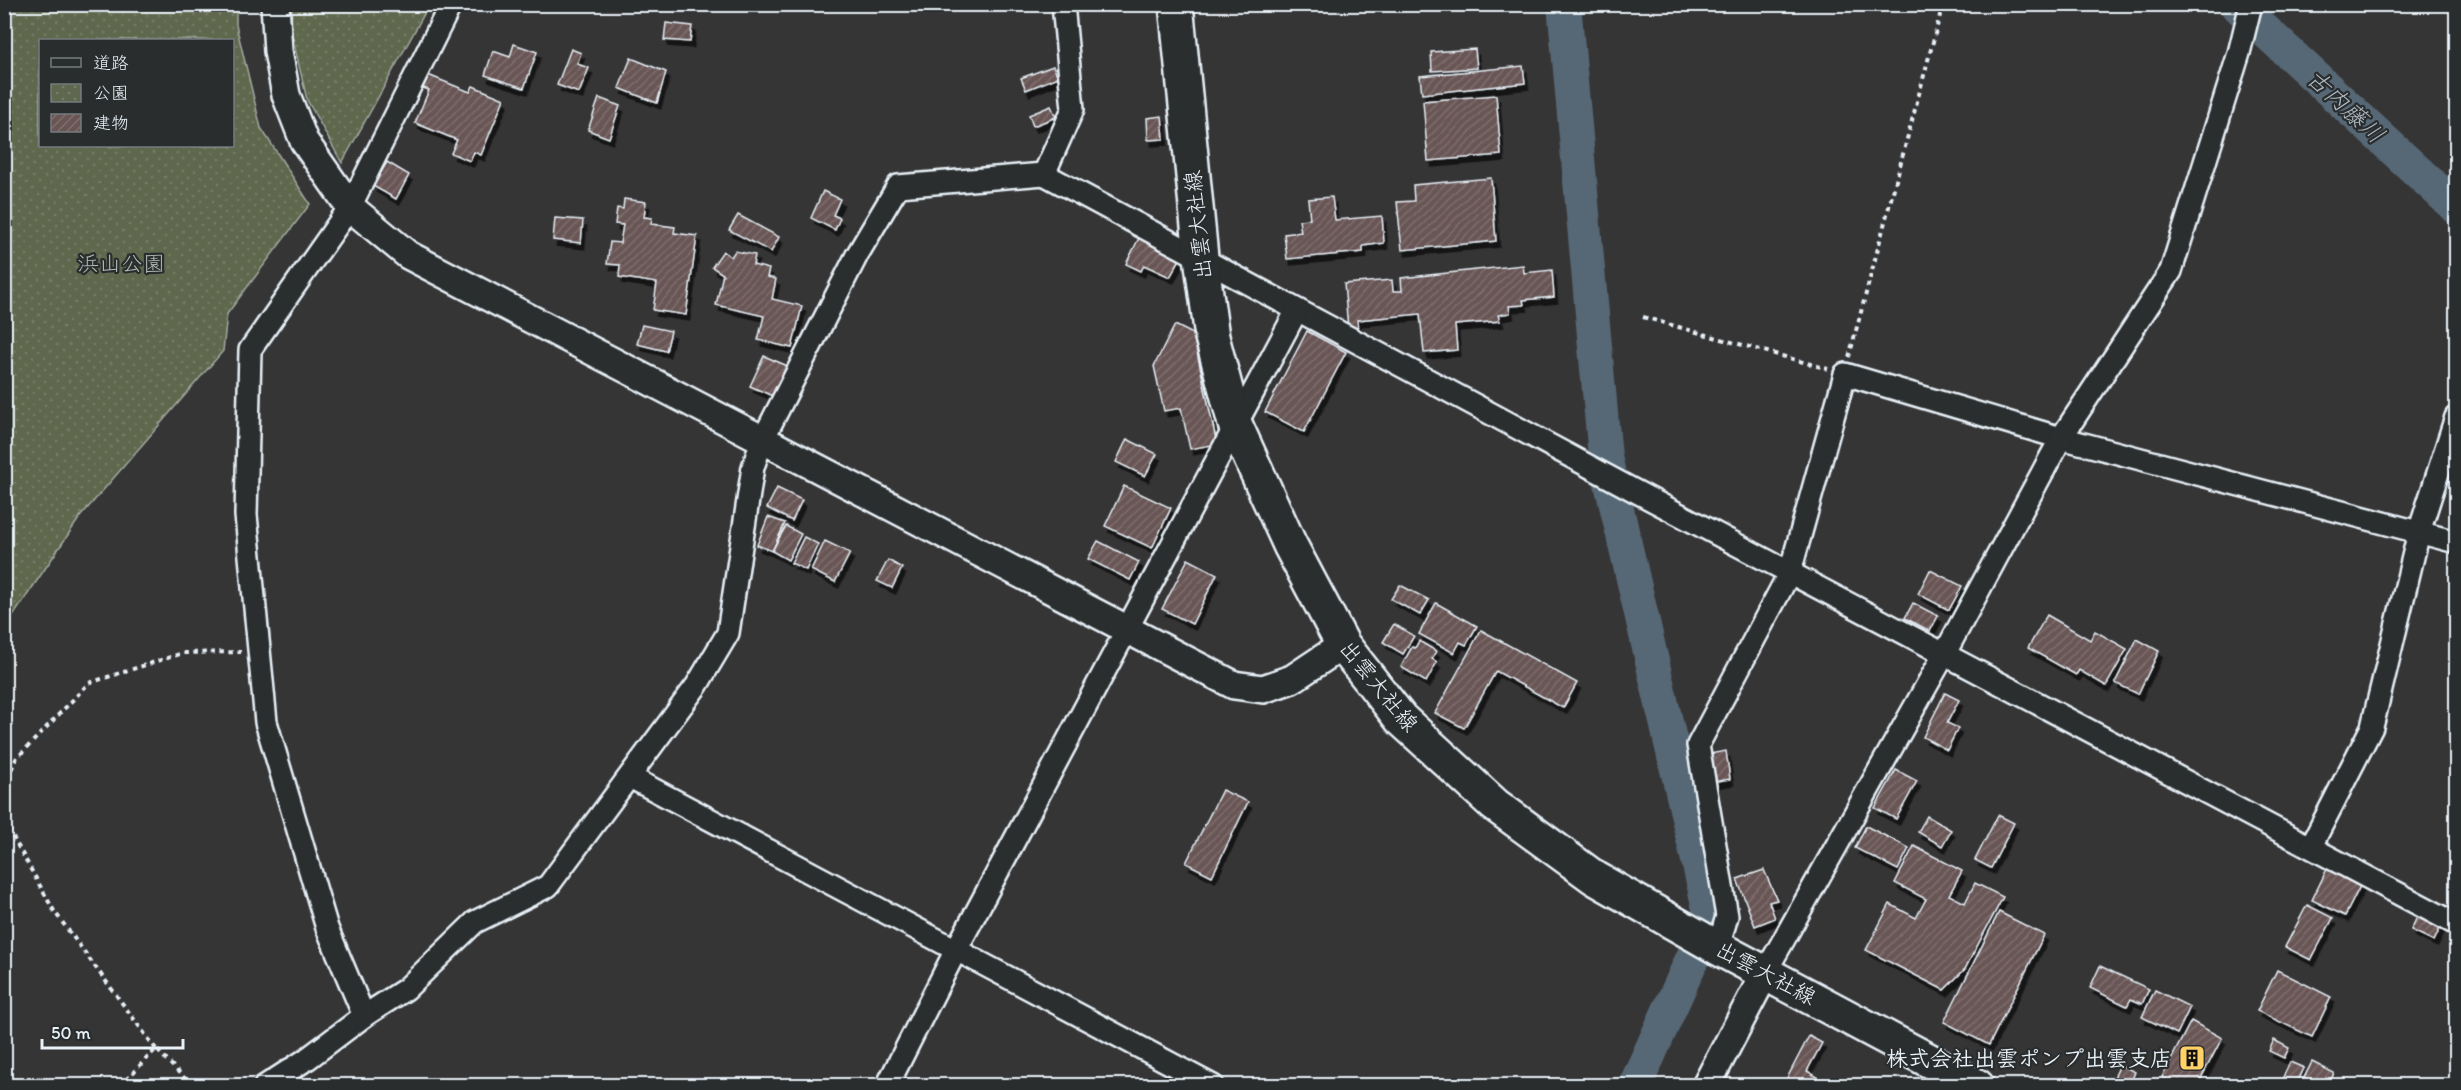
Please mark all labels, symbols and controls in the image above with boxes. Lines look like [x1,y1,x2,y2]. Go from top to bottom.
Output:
legend [39,39,234,147]
text: 道路 [93,52,129,74]
water label: 古内藤川 [2301,63,2391,149]
text: 公園 [93,82,129,104]
text: 建物 [93,112,129,134]
street label: 出雲大社線 [1179,169,1217,281]
park label: 浜山公園 [77,250,165,277]
street label: 出雲大社線 [1334,635,1424,737]
street label: 出雲大社線 [1711,935,1821,1011]
scale bar [42,1012,183,1050]
text: 50 m [51,1022,91,1044]
building icon: 株式会社出雲ポンプ出雲支店 [2177,1043,2207,1073]
place label: 株式会社出雲ポンプ出雲支店 [1886,1045,2172,1072]

